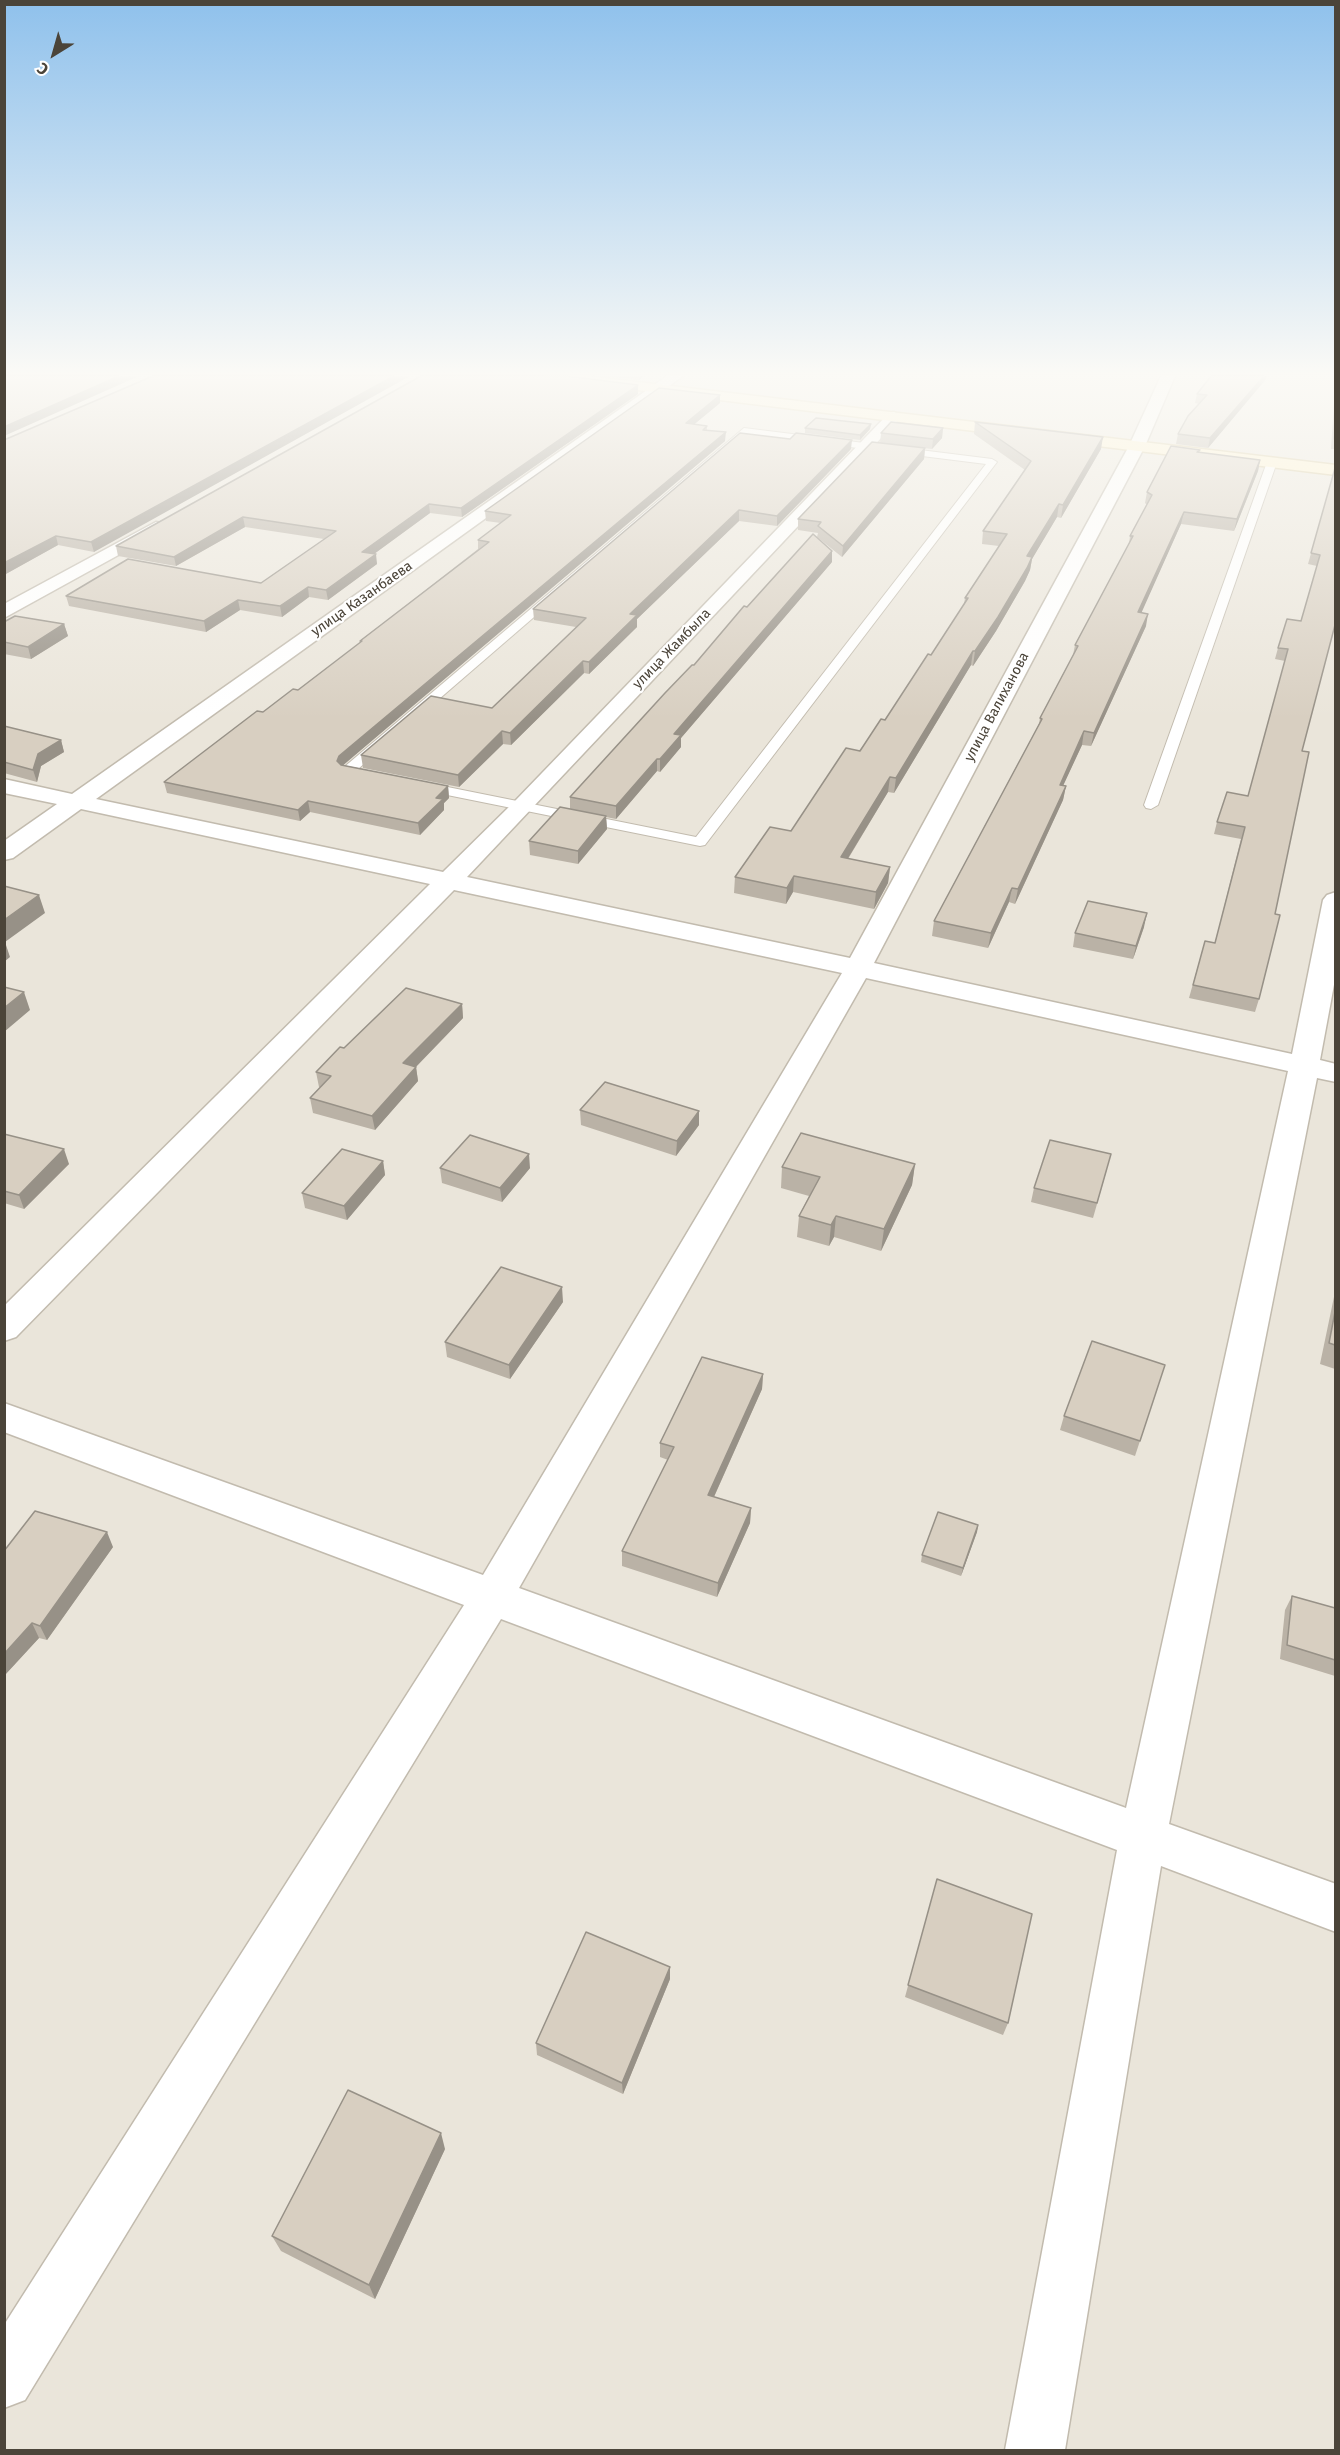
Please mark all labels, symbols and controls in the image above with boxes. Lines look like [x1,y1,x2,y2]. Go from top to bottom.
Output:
north arrow [24,24,84,84]
text: С [33,58,52,79]
street label: улица Казанбаева [308,558,416,640]
street label: улица Жамбыла [629,605,715,693]
street label: улица Валиханова [961,649,1033,765]

